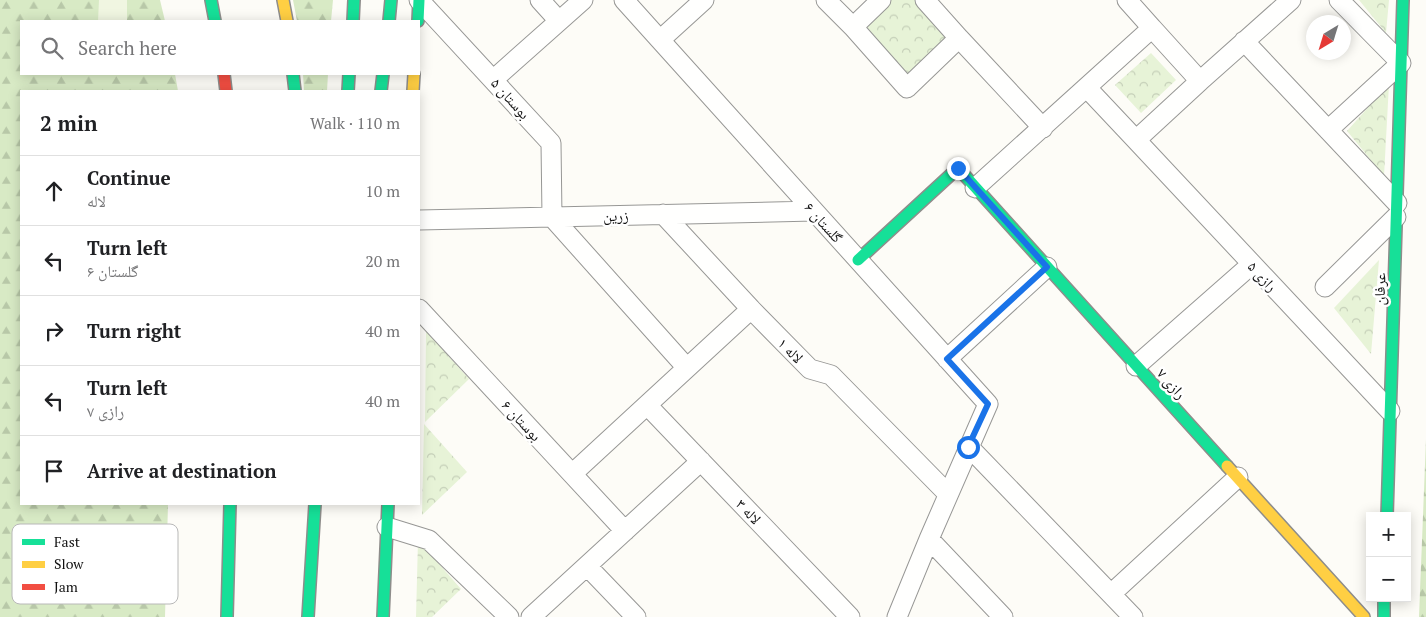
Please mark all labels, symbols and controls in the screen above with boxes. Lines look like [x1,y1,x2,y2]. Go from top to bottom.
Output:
north arrow [1306,15,1351,60]
search box [20,20,420,75]
icon: search [38,34,66,62]
text: Search here [78,35,177,60]
street label: بوستان ۵ [486,73,535,124]
text: 2 min [40,109,97,137]
text: Walk · 110 m [310,112,400,134]
route end [947,157,970,180]
text: Continue [87,165,171,190]
icon: ahead [40,177,68,205]
text: 10 m [365,180,400,202]
text: لاله [87,190,106,212]
street label: گلستان ۶ [800,197,848,248]
street label: زرین [603,205,629,226]
text: Turn left [87,235,168,260]
icon: left [40,247,68,275]
text: 20 m [365,250,400,272]
street label: رازی ۵ [1243,256,1282,296]
text: گلستان ۶ [87,260,138,282]
street label: عرفان [1368,272,1391,306]
icon: right [40,317,68,345]
text: Turn right [87,318,181,343]
text: 40 m [365,320,400,342]
street label: لاله ۱ [774,333,808,367]
street label: رازی ۷ [1152,363,1191,403]
text: Turn left [87,375,168,400]
icon: left [40,387,68,415]
text: 40 m [365,390,400,412]
street label: بوستان ۶ [497,395,546,446]
text: رازی ۷ [87,400,124,422]
route start [957,436,980,459]
icon: arrive [40,457,68,485]
text: Arrive at destination [87,458,276,483]
street label: لاله ۳ [732,494,766,528]
map controls [1366,512,1411,602]
button: + [1366,512,1411,557]
legend [12,524,178,604]
text: Fast [54,532,81,551]
text: Slow [54,554,84,573]
button: − [1366,557,1411,602]
text: Jam [54,577,78,596]

